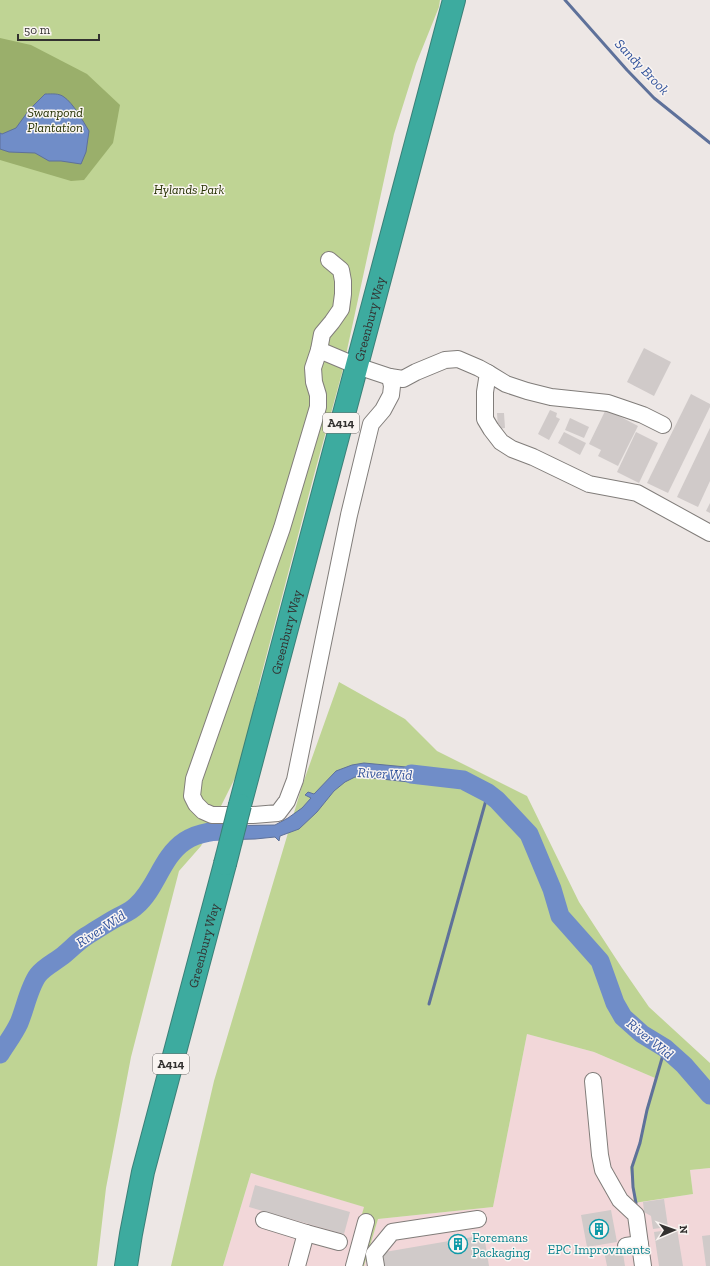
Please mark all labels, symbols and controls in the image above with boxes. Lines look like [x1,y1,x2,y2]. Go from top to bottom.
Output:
scale bar [18,16,99,42]
text: 50 m [24,23,51,37]
water label: Sandy Brook [611,36,673,98]
park label: Swanpond Plantation [27,105,83,135]
park label: Hylands Park [154,182,224,197]
street label: Greenbury Way [351,275,388,363]
road number: A414 [323,413,359,433]
street label: Greenbury Way [268,588,305,676]
water label: River Wid [357,764,413,784]
street label: Greenbury Way [185,901,222,989]
water label: River Wid [73,907,129,951]
water label: River Wid [623,1015,677,1063]
road number: A414 [153,1054,189,1074]
north arrow [654,1210,694,1250]
building icon: EPC Improvments [588,1218,610,1240]
text: N [677,1225,690,1235]
place label: Foremans Packaging [472,1230,530,1260]
building icon: Foremans Packaging [447,1233,469,1255]
place label: EPC Improvments [548,1242,651,1257]

